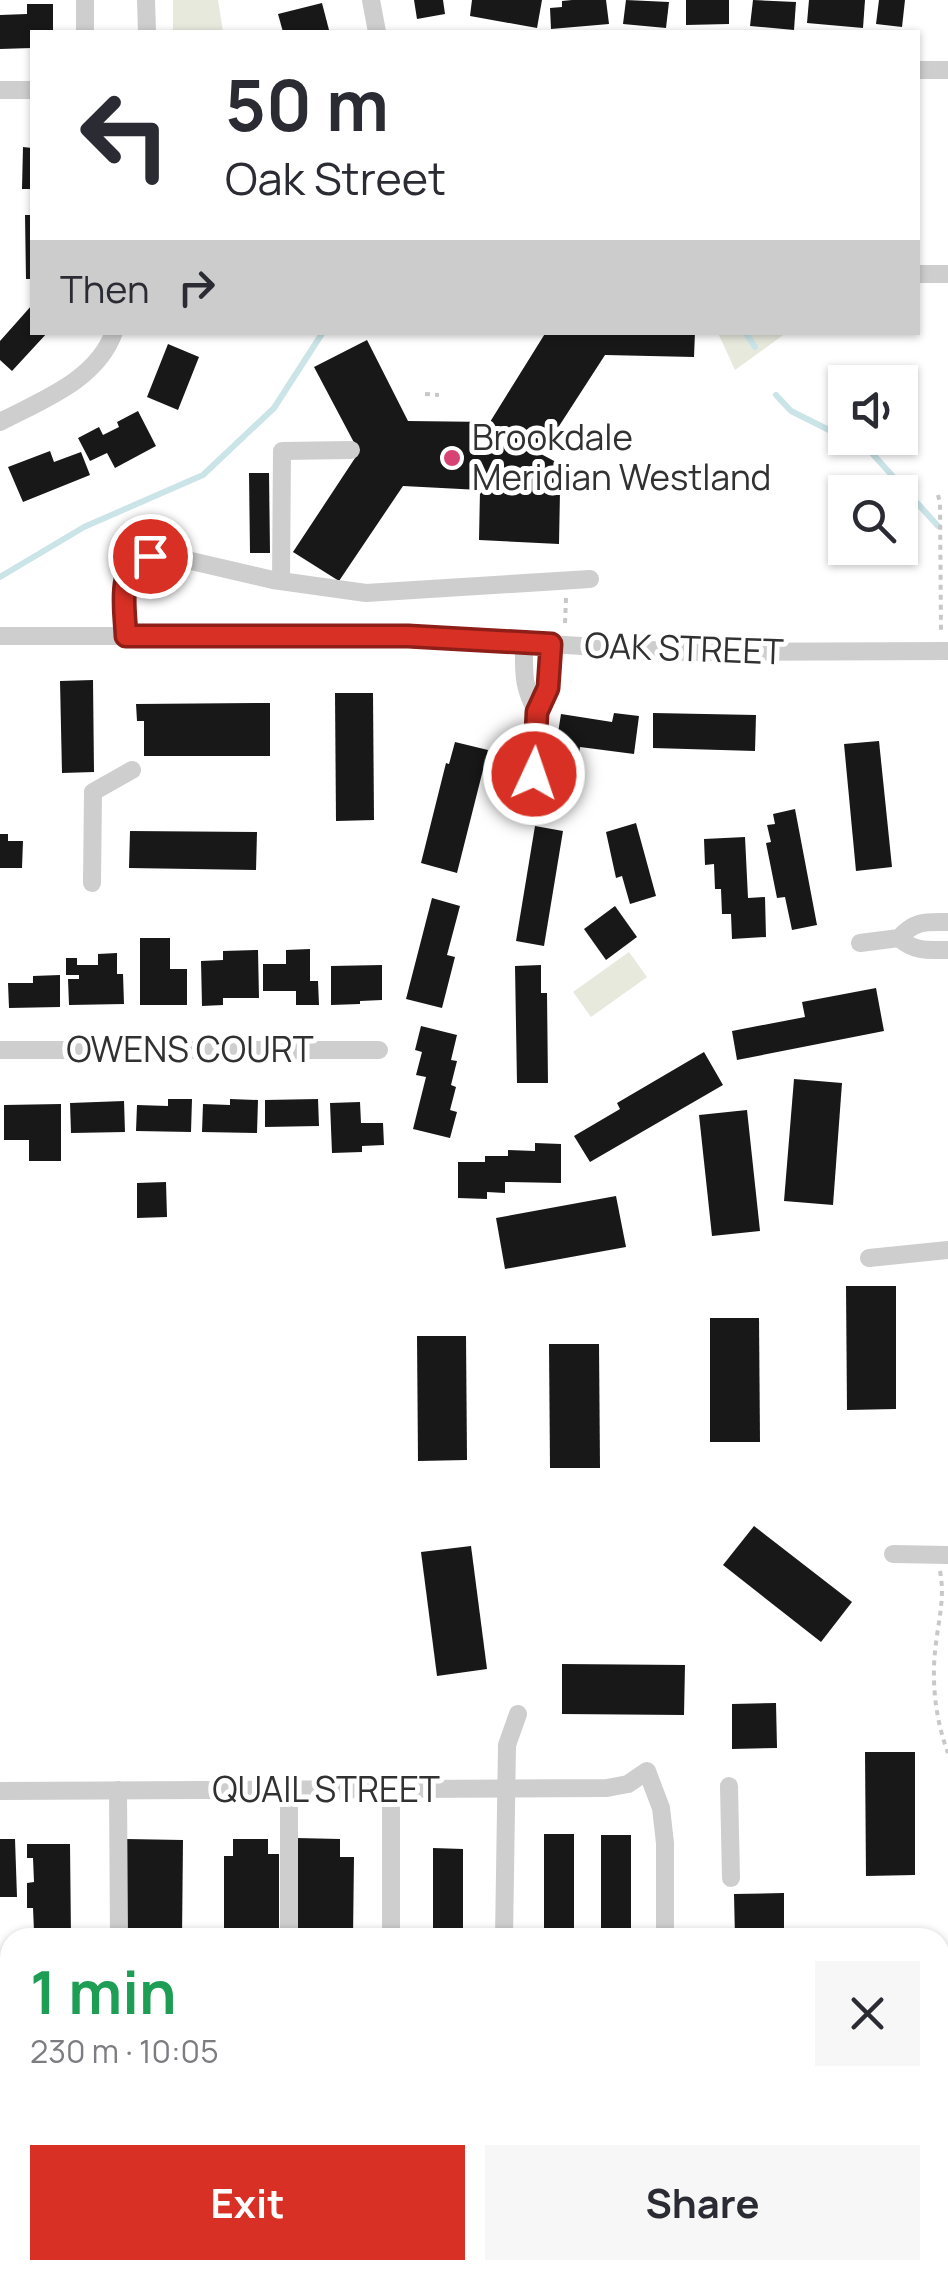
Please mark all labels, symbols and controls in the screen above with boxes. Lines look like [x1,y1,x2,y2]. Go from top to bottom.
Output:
text: 50 m [225,56,389,152]
icon: left [60,70,190,200]
text: Oak Street [225,147,446,209]
icon: right [169,260,224,315]
text: Then [60,262,149,314]
map controls [828,365,918,565]
button: sound [828,365,918,455]
place label: Brookdale Meridian Westland [472,413,771,501]
marker: Brookdale Meridian Westland [441,447,463,469]
button: search [828,475,918,565]
pin [108,514,193,599]
icon: arrive [123,529,178,584]
street label: OAK STREET [584,621,785,675]
position arrow [482,722,586,826]
street label: OWENS COURT [66,1025,314,1073]
street label: QUAIL STREET [212,1765,440,1813]
text: 1 min [30,1950,177,2032]
button: close [815,1961,920,2066]
text: 230 m · 10:05 [30,2029,219,2073]
button: Exit [30,2145,465,2260]
button: Share [485,2145,920,2260]

